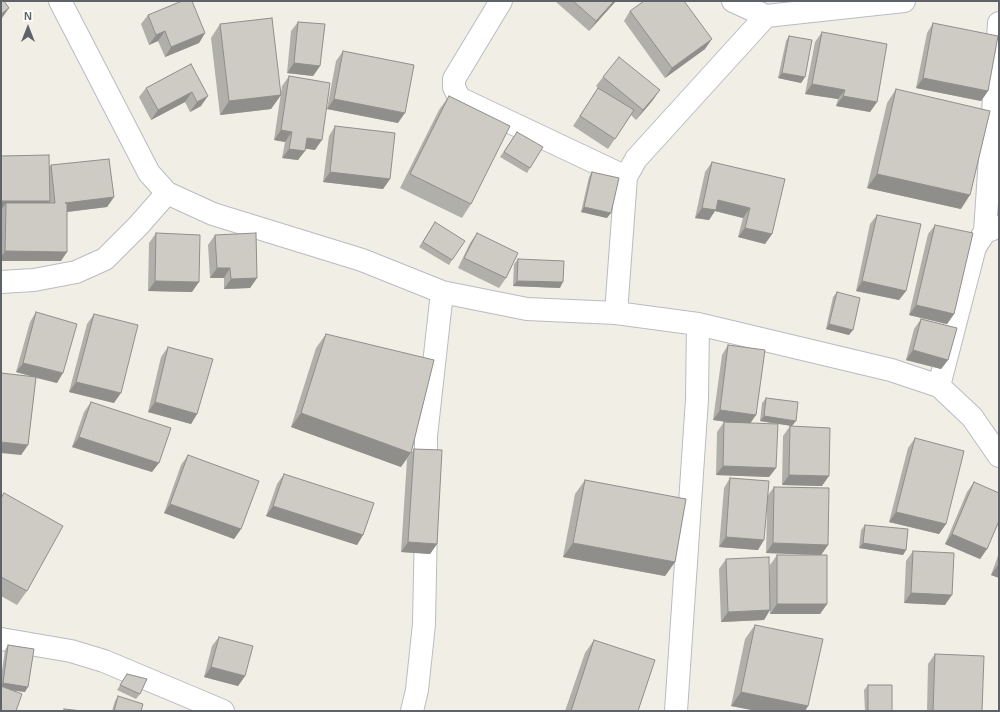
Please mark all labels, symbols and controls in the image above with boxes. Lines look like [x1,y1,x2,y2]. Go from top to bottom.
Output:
north arrow [8,8,48,48]
text: N [24,10,32,22]

